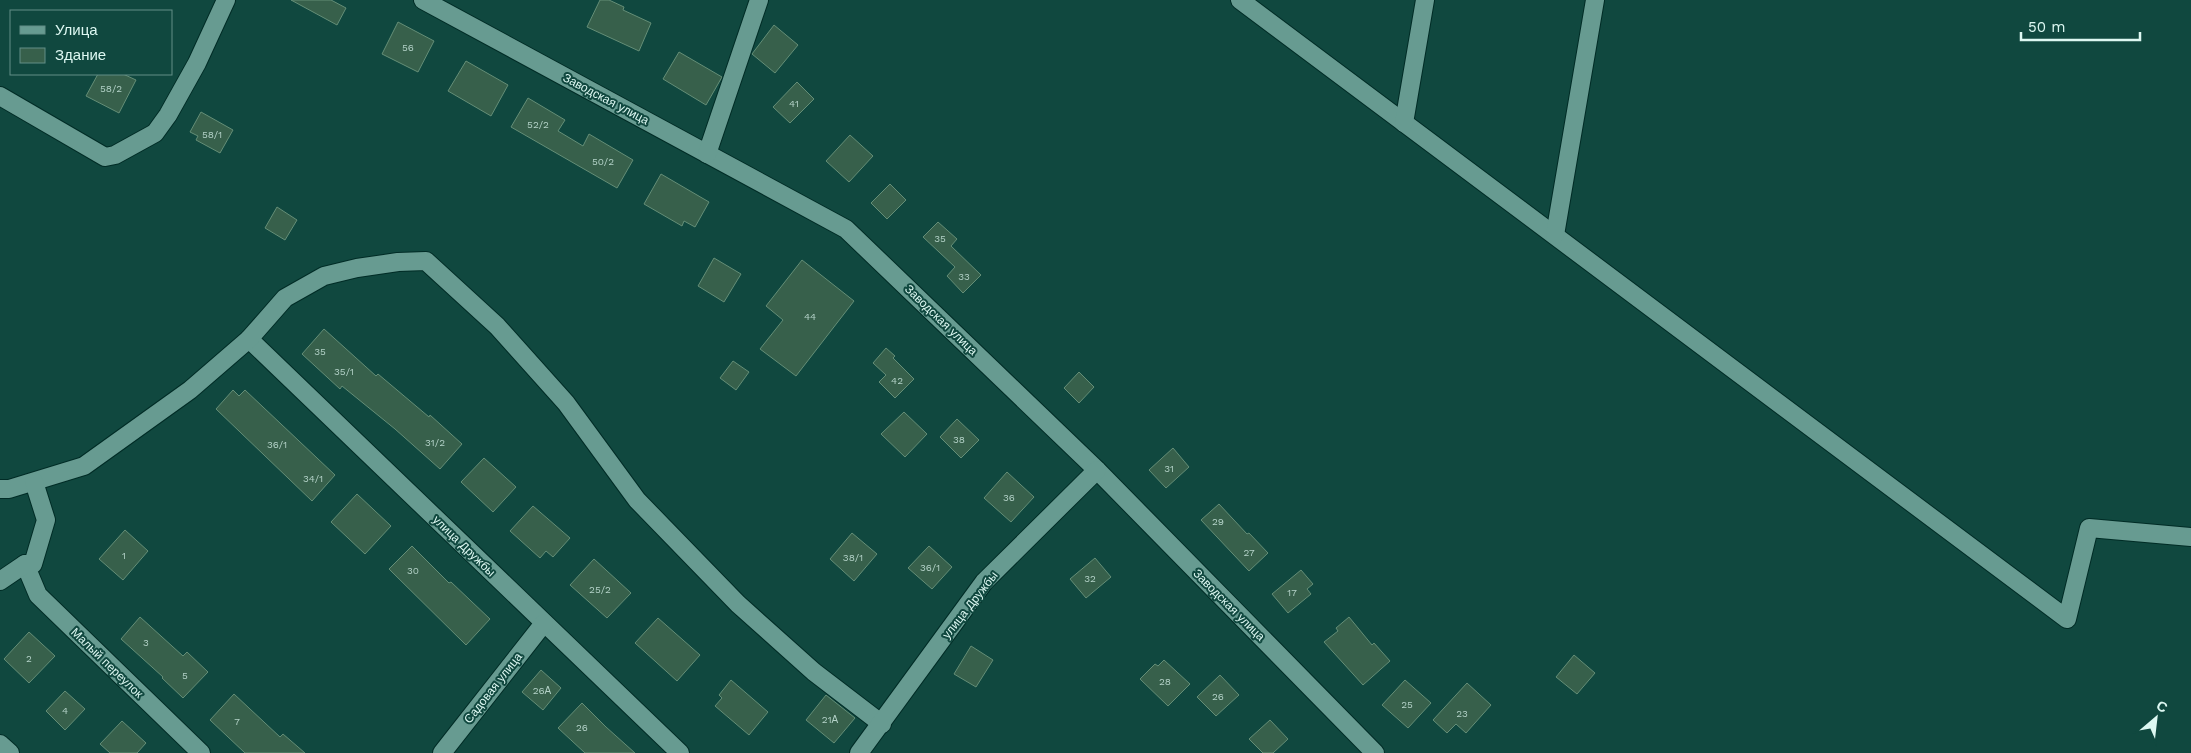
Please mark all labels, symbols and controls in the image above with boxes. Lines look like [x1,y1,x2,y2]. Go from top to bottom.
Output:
legend [10,10,172,75]
scale bar [2021,10,2140,42]
text: 50 m [2028,18,2065,36]
text: Улица [55,21,98,39]
house number: 56 [402,42,414,53]
text: Здание [55,46,106,64]
street label: Заводская улица [561,70,652,128]
house number: 58/2 [100,83,122,94]
house number: 41 [789,98,799,109]
house number: 52/2 [527,119,549,130]
house number: 58/1 [202,129,222,140]
house number: 50/2 [592,156,614,167]
house number: 35 [934,233,946,244]
house number: 33 [958,271,970,282]
street label: Заводская улица [902,282,980,358]
house number: 44 [804,311,816,322]
house number: 35 [314,346,326,357]
house number: 35/1 [334,366,354,377]
house number: 42 [891,375,903,386]
house number: 38 [953,434,965,445]
house number: 31/2 [425,437,445,448]
house number: 36/1 [267,439,287,450]
house number: 31 [1164,463,1174,474]
house number: 34/1 [303,473,323,484]
house number: 36 [1003,492,1015,503]
street label: улица Дружбы [430,513,498,579]
house number: 29 [1212,516,1224,527]
house number: 27 [1243,547,1255,558]
house number: 1 [122,550,126,561]
house number: 38/1 [843,552,863,563]
house number: 36/1 [920,562,940,573]
house number: 30 [407,565,419,576]
street label: Заводская улица [1190,566,1268,644]
street label: улица Дружбы [939,569,1001,641]
house number: 32 [1084,573,1096,584]
house number: 25/2 [589,584,611,595]
house number: 17 [1287,587,1297,598]
street label: Малый переулок [68,625,146,701]
house number: 3 [143,637,149,648]
street label: Садовая улица [461,650,525,726]
house number: 2 [26,653,32,664]
house number: 5 [182,670,188,681]
house number: 28 [1159,676,1171,687]
house number: 26А [533,685,552,696]
house number: 26 [1212,691,1224,702]
north arrow [2131,693,2181,743]
text: С [2154,697,2170,716]
house number: 25 [1401,699,1413,710]
house number: 4 [62,705,68,716]
house number: 23 [1456,708,1468,719]
house number: 21А [822,714,839,725]
house number: 7 [234,716,240,727]
house number: 26 [576,722,588,733]

